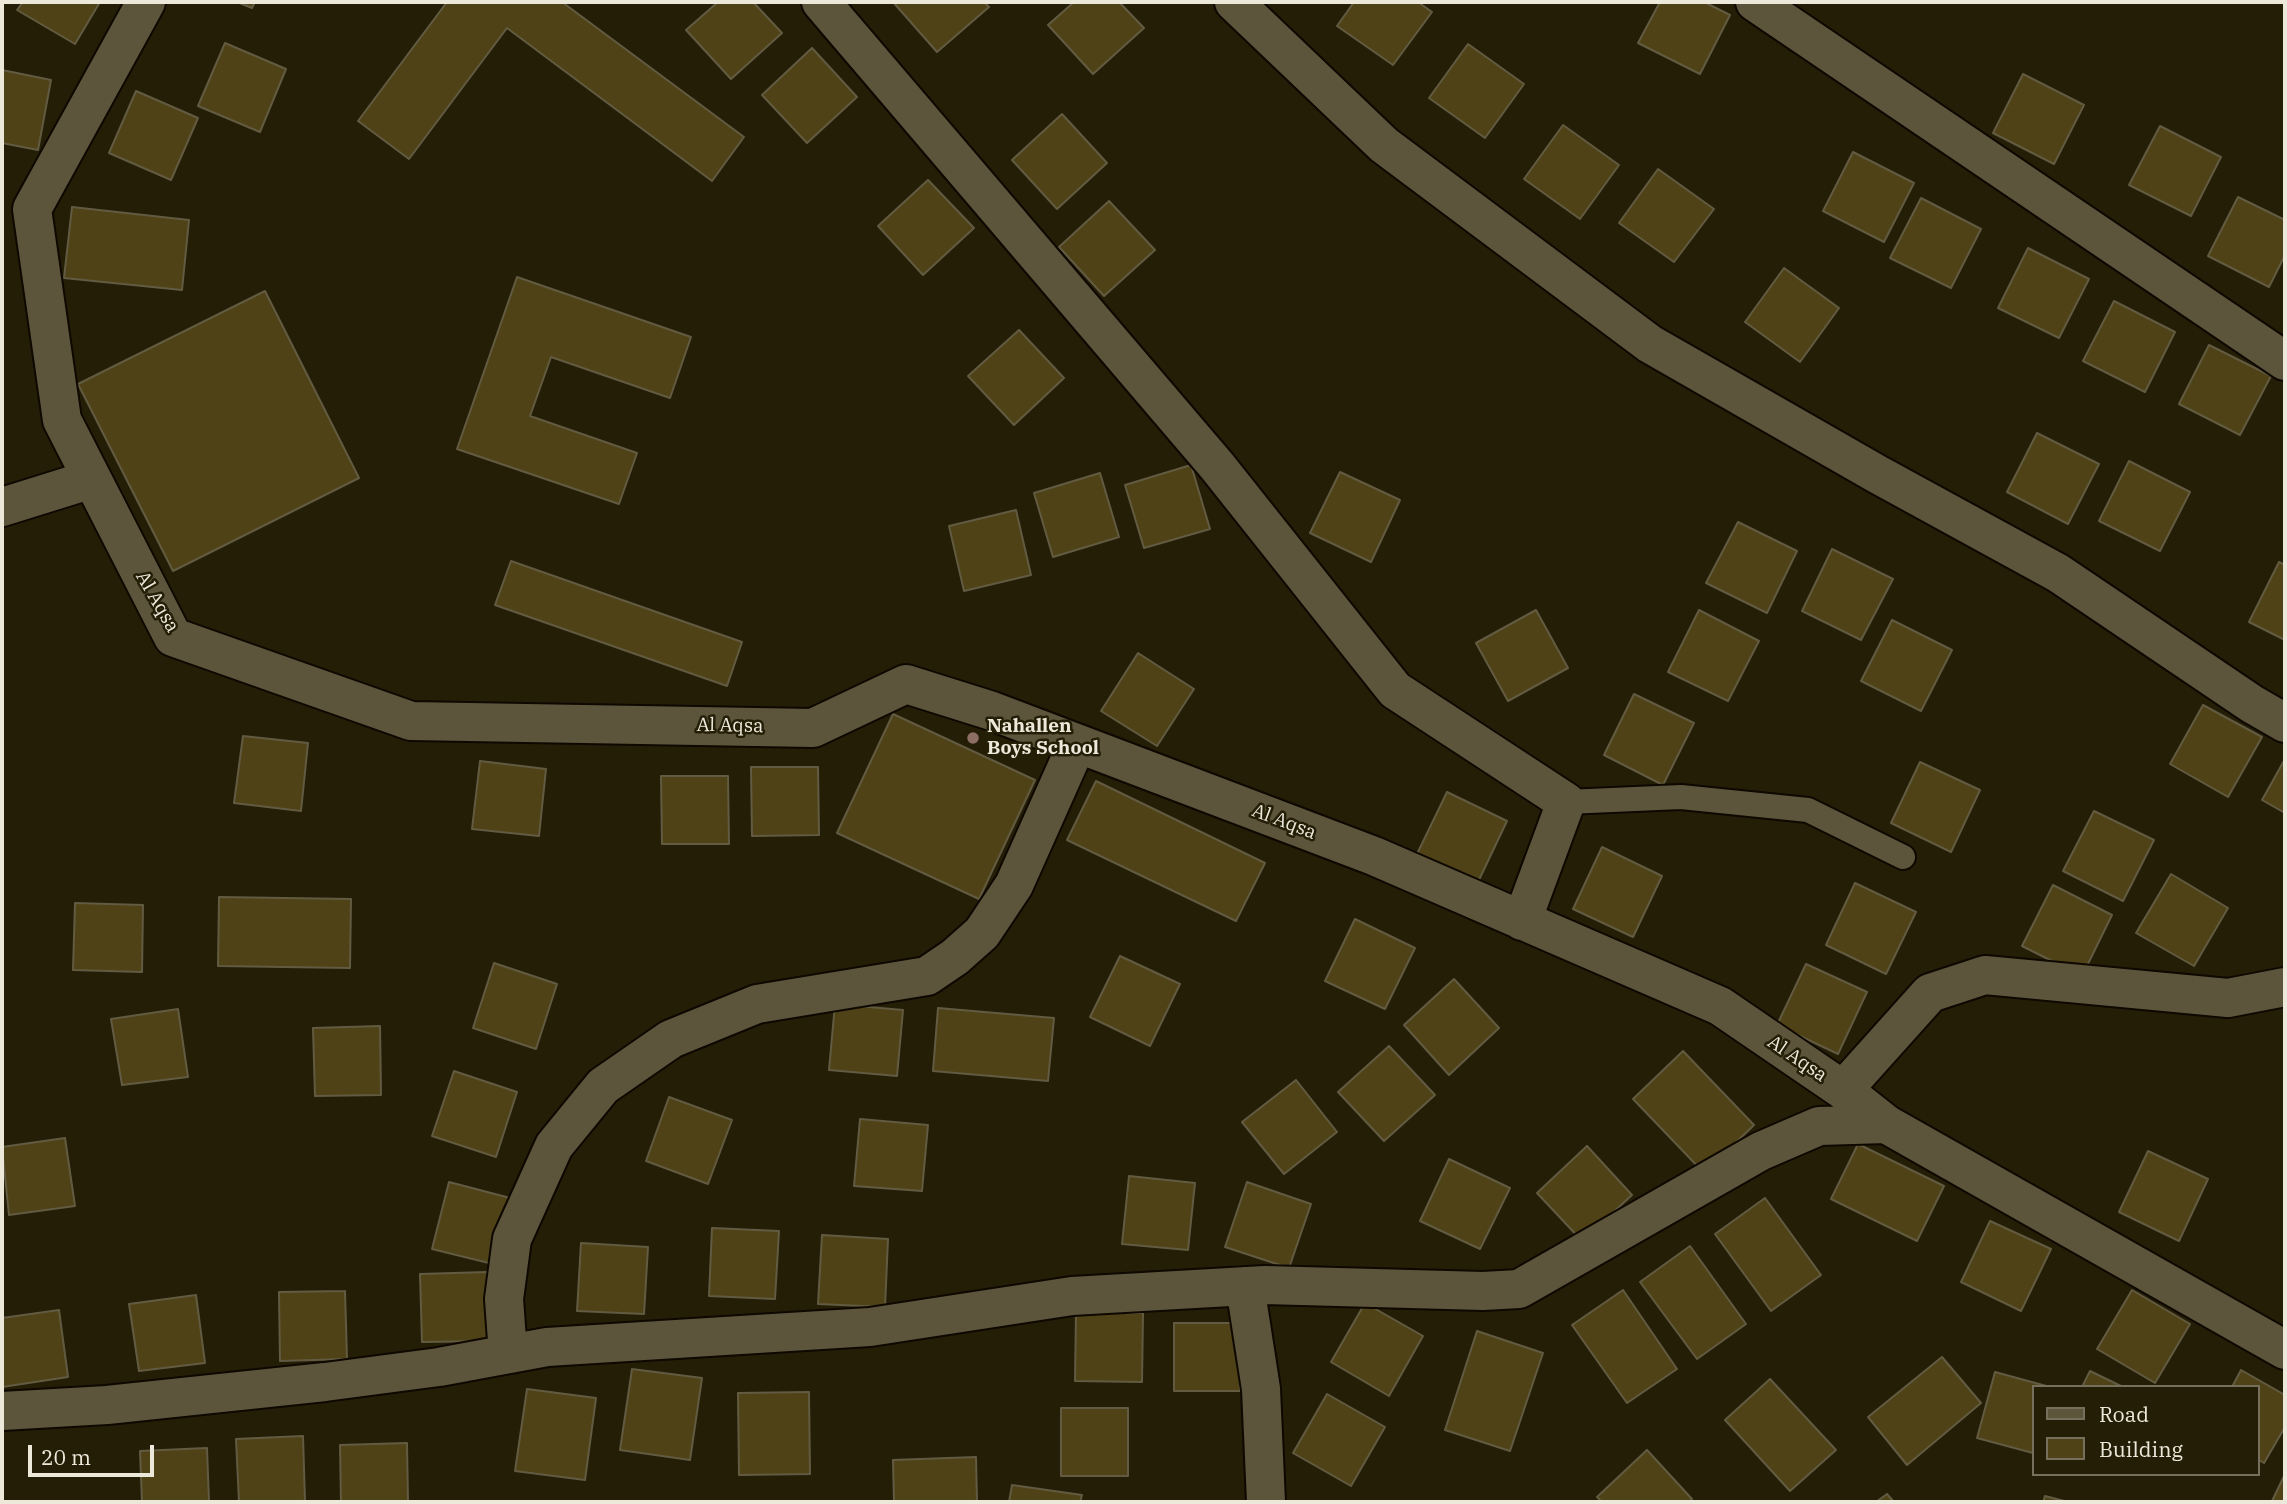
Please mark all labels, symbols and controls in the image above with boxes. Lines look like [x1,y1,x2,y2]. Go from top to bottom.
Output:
street label: Al Aqsa [130,567,184,637]
street label: Al Aqsa [696,714,764,738]
place label: Nahallen Boys School [987,716,1099,760]
marker: Nahallen Boys School [965,730,981,746]
street label: Al Aqsa [1249,799,1319,845]
street label: Al Aqsa [1763,1031,1831,1087]
legend [2032,1385,2259,1476]
text: Road [2099,1400,2149,1428]
scale bar [32,1430,158,1474]
text: Building [2099,1435,2183,1463]
text: 20 m [41,1443,91,1471]

